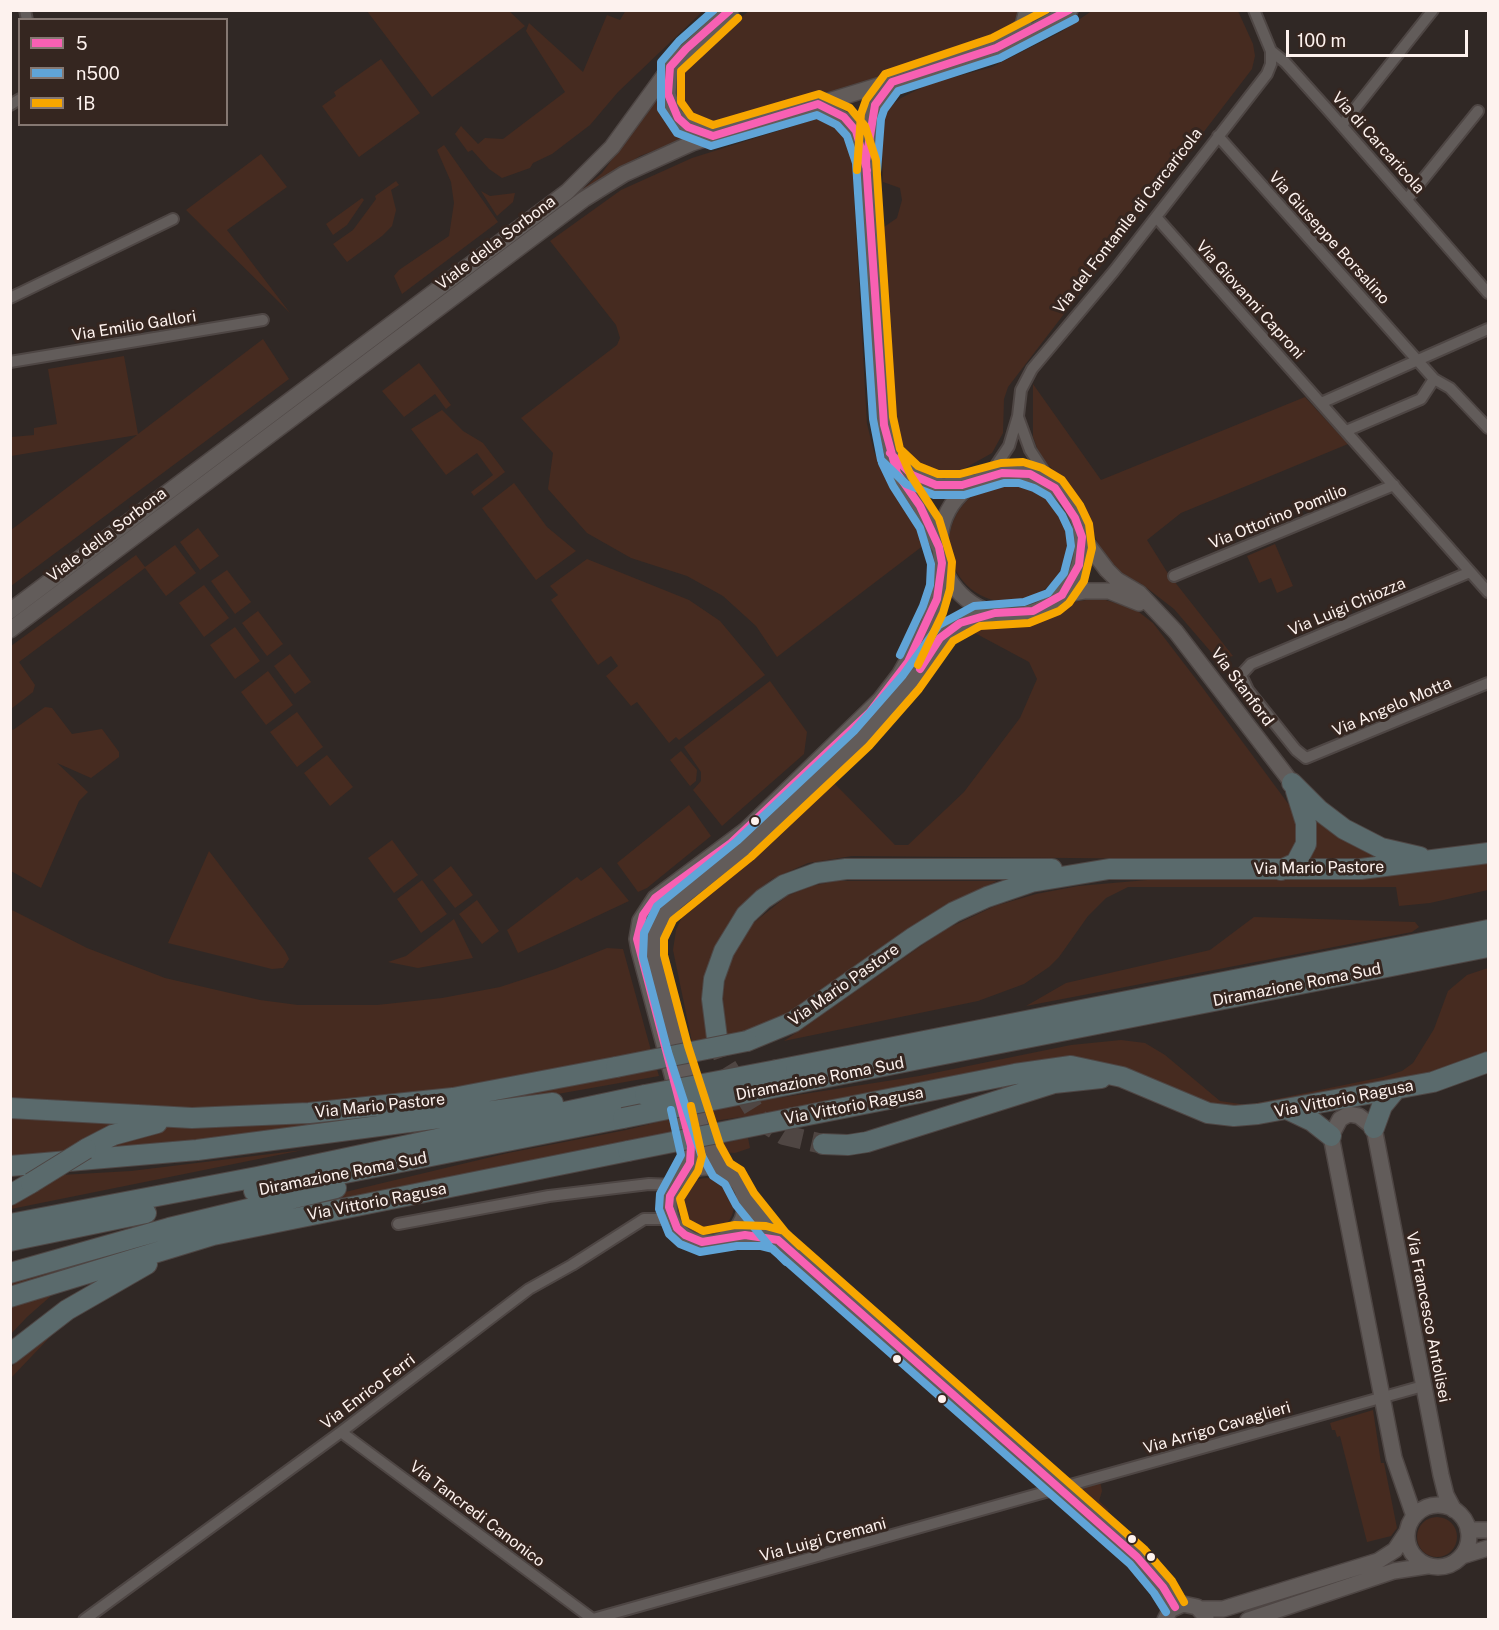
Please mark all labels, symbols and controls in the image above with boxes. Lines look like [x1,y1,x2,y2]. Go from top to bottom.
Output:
legend [18,18,228,126]
scale bar [1289,18,1470,56]
text: 100 m [1297,30,1346,51]
text: 5 [76,33,88,54]
text: n500 [76,63,120,84]
street label: Via di Carcaricola [1327,88,1429,198]
text: 1B [76,93,95,114]
street label: Via del Fontanile di Carcaricola [1050,124,1206,318]
street label: Via Giuseppe Borsalino [1264,168,1394,308]
street label: Viale della Sorbona [433,192,559,294]
street label: Via Giovanni Caproni [1192,237,1308,363]
street label: Via Emilio Gallori [70,307,198,345]
street label: Via Ottorino Pomilio [1206,481,1350,553]
street label: Viale della Sorbona [44,484,170,586]
street label: Via Luigi Chiozza [1286,574,1408,640]
street label: Via Stanford [1206,644,1278,730]
street label: Via Angelo Motta [1330,673,1454,741]
unlabelled marker [749,815,761,827]
street label: Via Mario Pastore [1254,857,1384,879]
street label: Via Mario Pastore [785,940,903,1030]
street label: Diramazione Roma Sud [1211,959,1383,1011]
street label: Diramazione Roma Sud [734,1053,906,1105]
street label: Via Vittorio Ragusa [1273,1076,1415,1122]
street label: Via Vittorio Ragusa [783,1083,925,1129]
street label: Via Mario Pastore [314,1090,446,1122]
street label: Diramazione Roma Sud [257,1148,429,1200]
street label: Via Vittorio Ragusa [306,1179,448,1225]
street label: Via Francesco Antolisei [1402,1230,1454,1404]
street label: Via Enrico Ferri [317,1350,419,1434]
unlabelled marker [891,1353,903,1365]
unlabelled marker [936,1393,948,1405]
street label: Via Arrigo Cavaglieri [1141,1398,1293,1458]
street label: Via Tancredi Canonico [406,1457,548,1571]
street label: Via Luigi Cremani [758,1514,888,1566]
unlabelled marker [1126,1533,1138,1545]
unlabelled marker [1145,1551,1157,1563]

